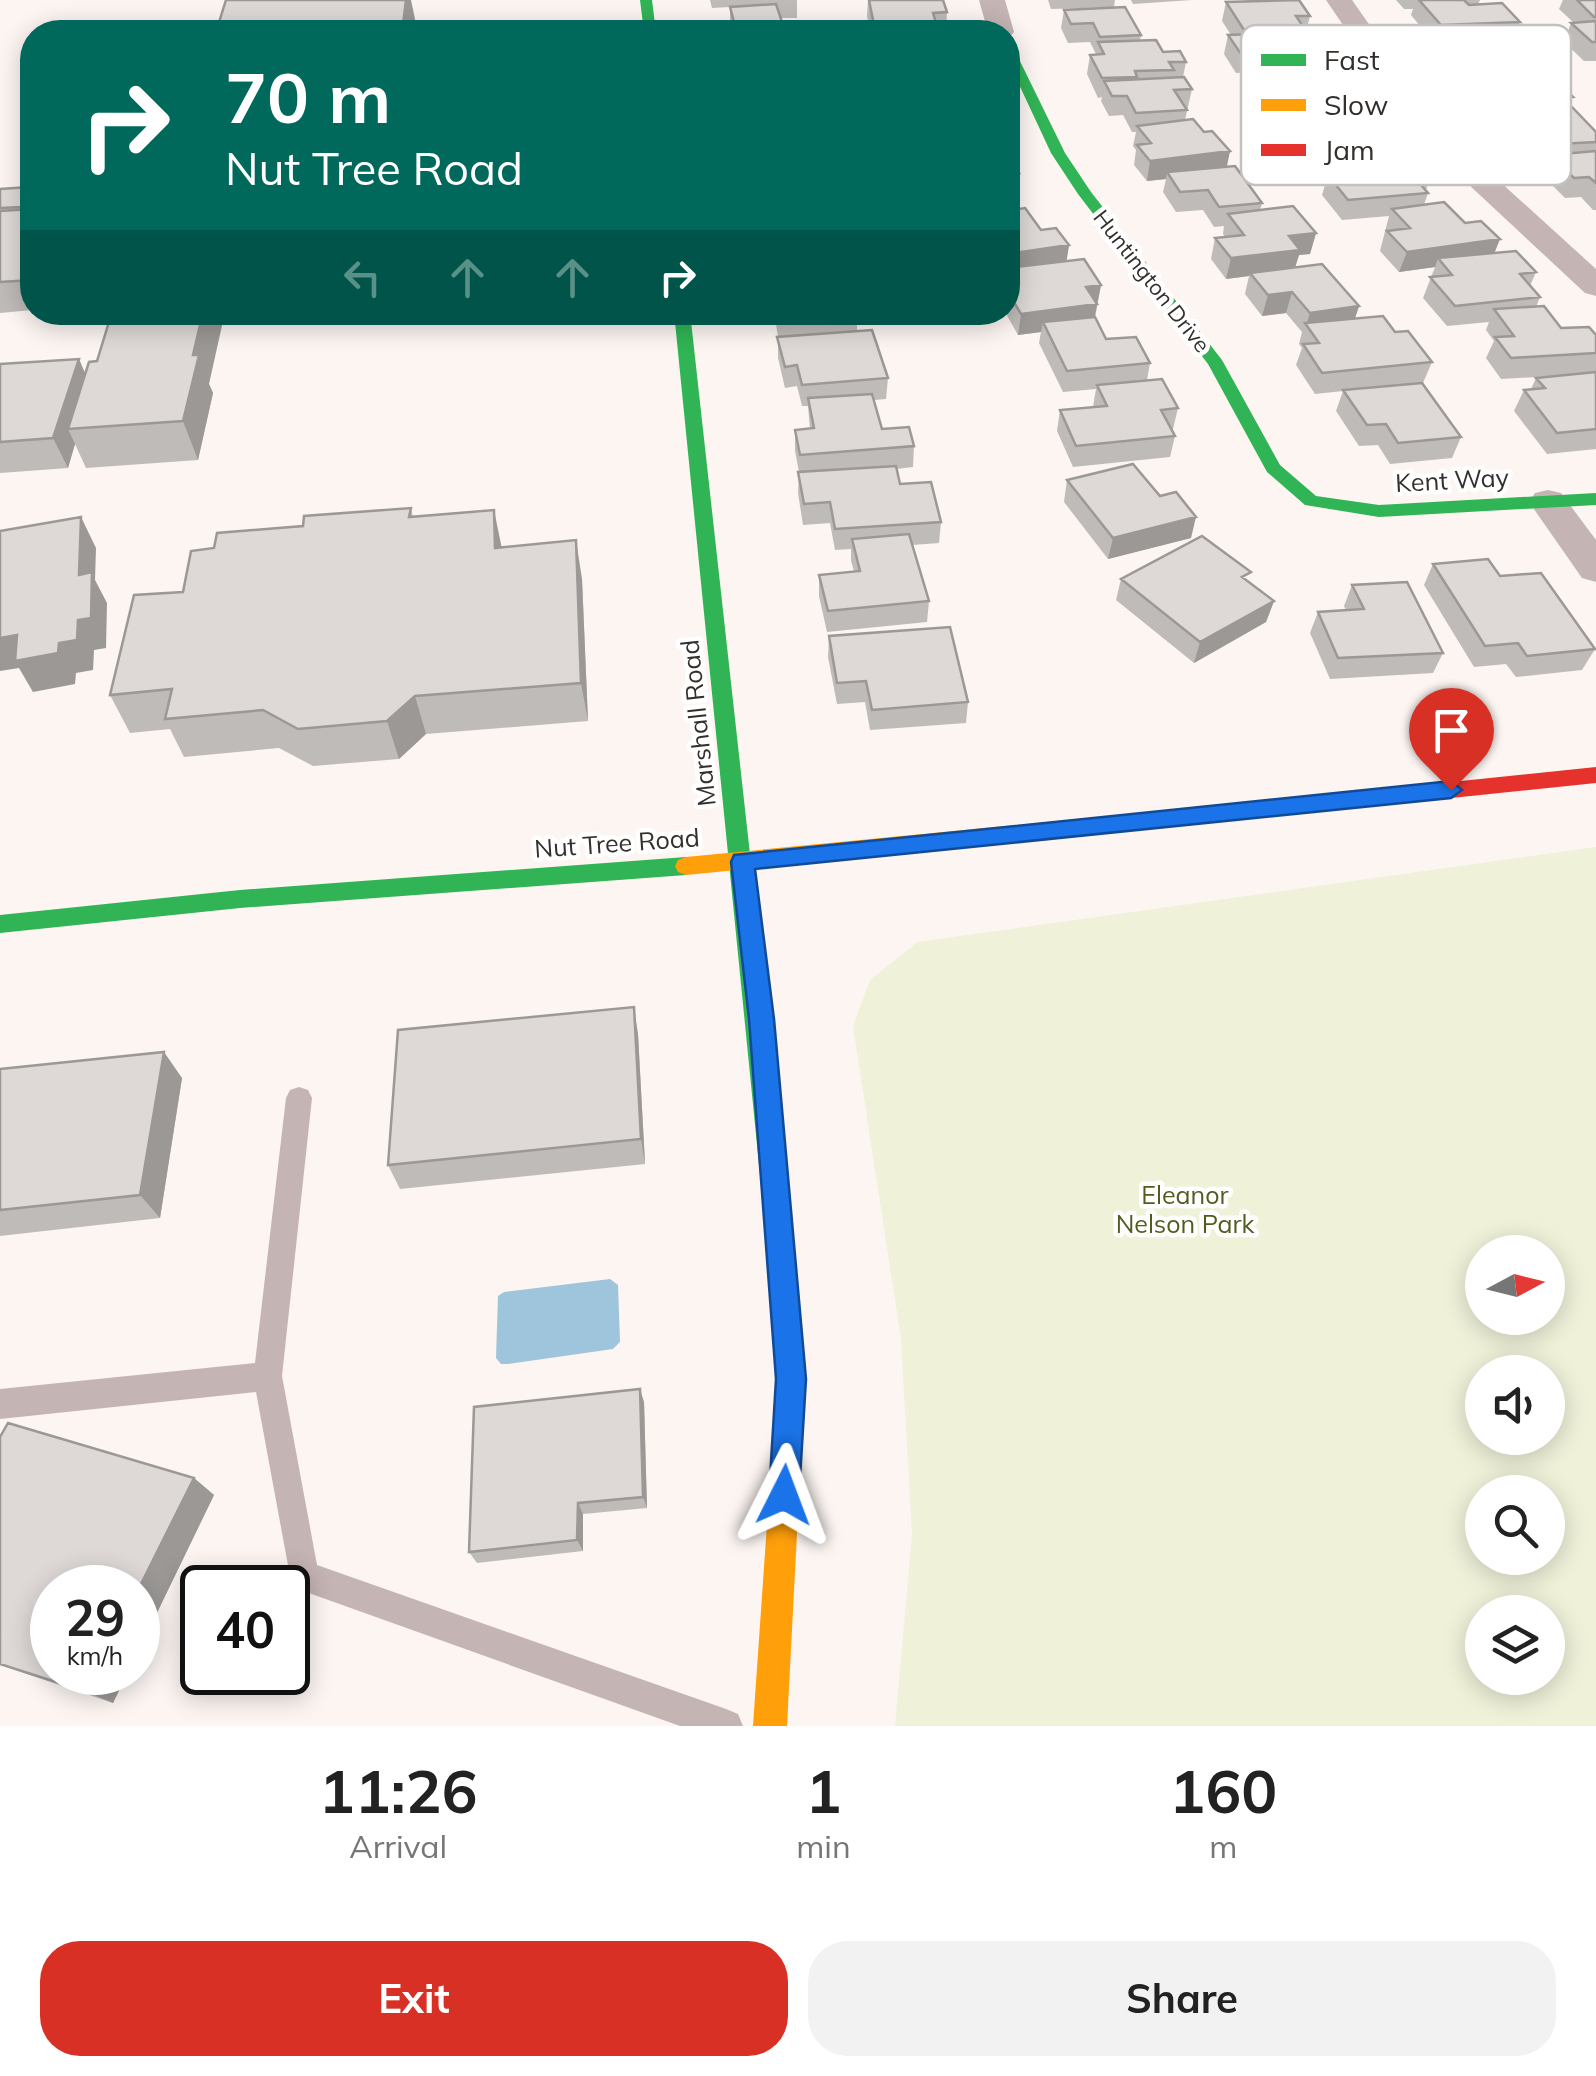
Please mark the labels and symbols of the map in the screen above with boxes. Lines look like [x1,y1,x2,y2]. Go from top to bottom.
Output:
legend [1241,25,1571,185]
text: Fast [1324,42,1380,77]
text: Slow [1324,87,1388,122]
text: Jam [1324,132,1375,167]
street label: Huntington Drive [1088,204,1216,358]
street label: Kent Way [1394,461,1510,498]
street label: Marshall Road [673,638,722,808]
pin [1409,688,1494,791]
street label: Nut Tree Road [533,821,701,864]
park label: Eleanor Nelson Park [1116,1179,1255,1239]
north arrow [1465,1235,1565,1335]
position arrow [732,1443,836,1547]
speed limit sign: 40 [180,1565,310,1695]

